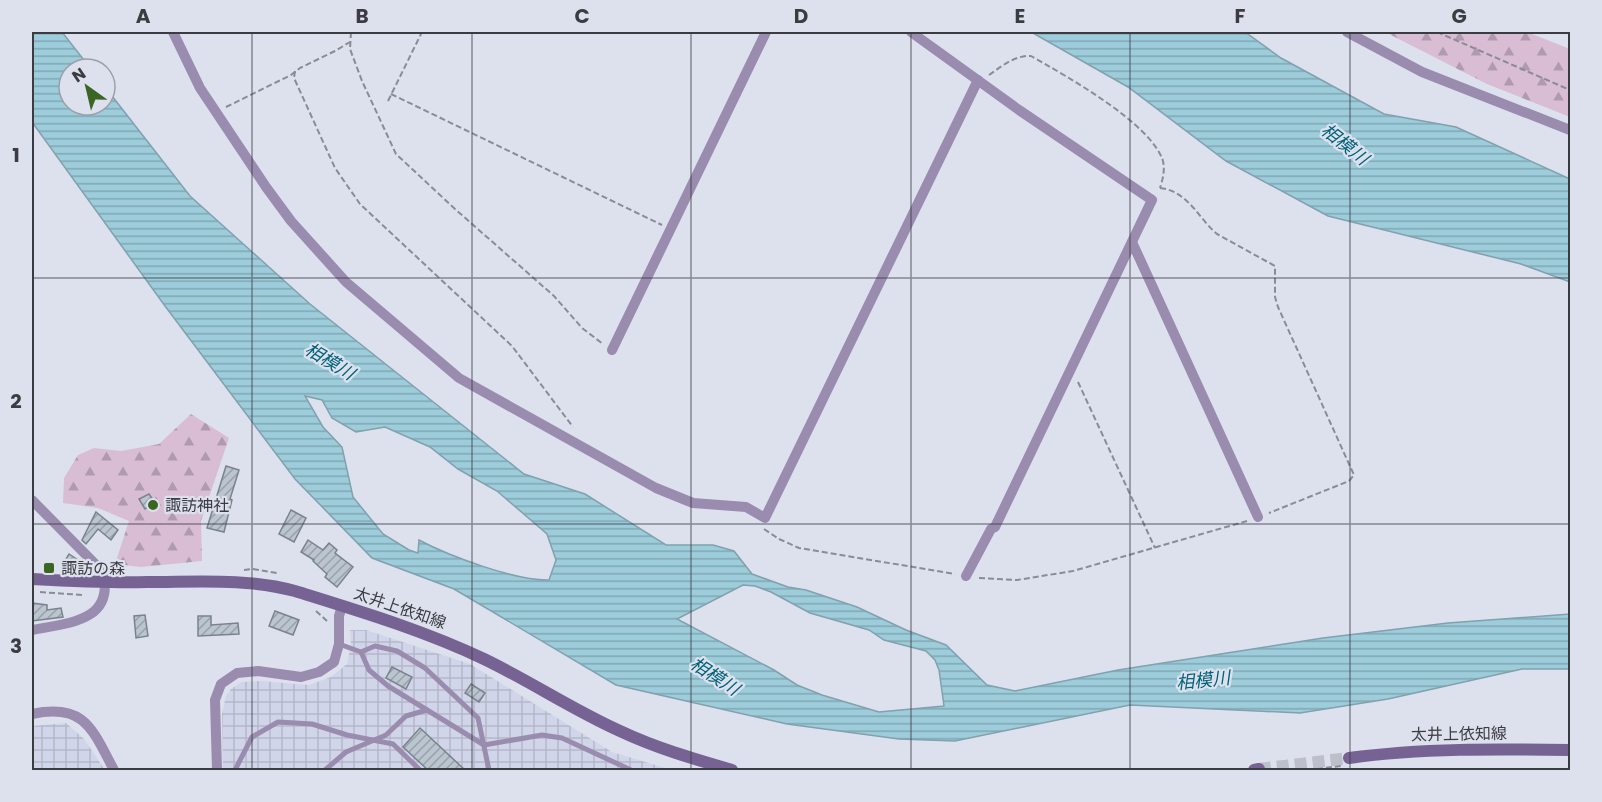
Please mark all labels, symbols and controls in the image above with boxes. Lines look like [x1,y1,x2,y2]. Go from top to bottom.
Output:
text: A [136,2,151,30]
text: B [355,2,369,30]
text: C [574,2,590,30]
text: D [794,2,808,30]
text: E [1015,2,1025,30]
text: F [1235,2,1246,30]
text: G [1451,2,1467,30]
north arrow [57,57,117,117]
text: N [67,62,90,88]
water label: 相模川 [1316,118,1376,172]
text: 1 [12,141,20,169]
water label: 相模川 [300,336,361,387]
text: 2 [10,387,22,415]
place label: 諏訪神社 [165,494,229,517]
marker: 諏訪神社 [146,498,160,512]
place label: 諏訪の森 [61,557,125,580]
marker: 諏訪の森 [42,561,56,575]
street label: 太井上依知線 [351,581,449,635]
text: 3 [10,632,22,660]
water label: 相模川 [686,651,746,702]
water label: 相模川 [1175,665,1233,695]
street label: 太井上依知線 [1411,722,1507,746]

